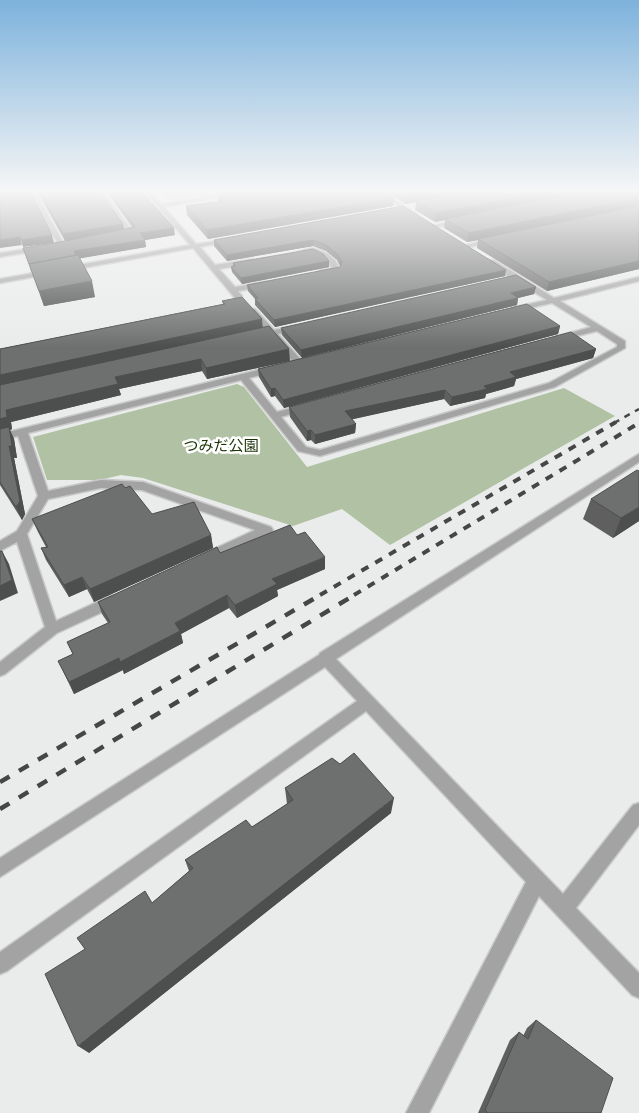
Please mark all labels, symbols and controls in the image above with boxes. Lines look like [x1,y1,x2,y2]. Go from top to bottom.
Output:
park label: つみだ公園 [183,437,259,455]

